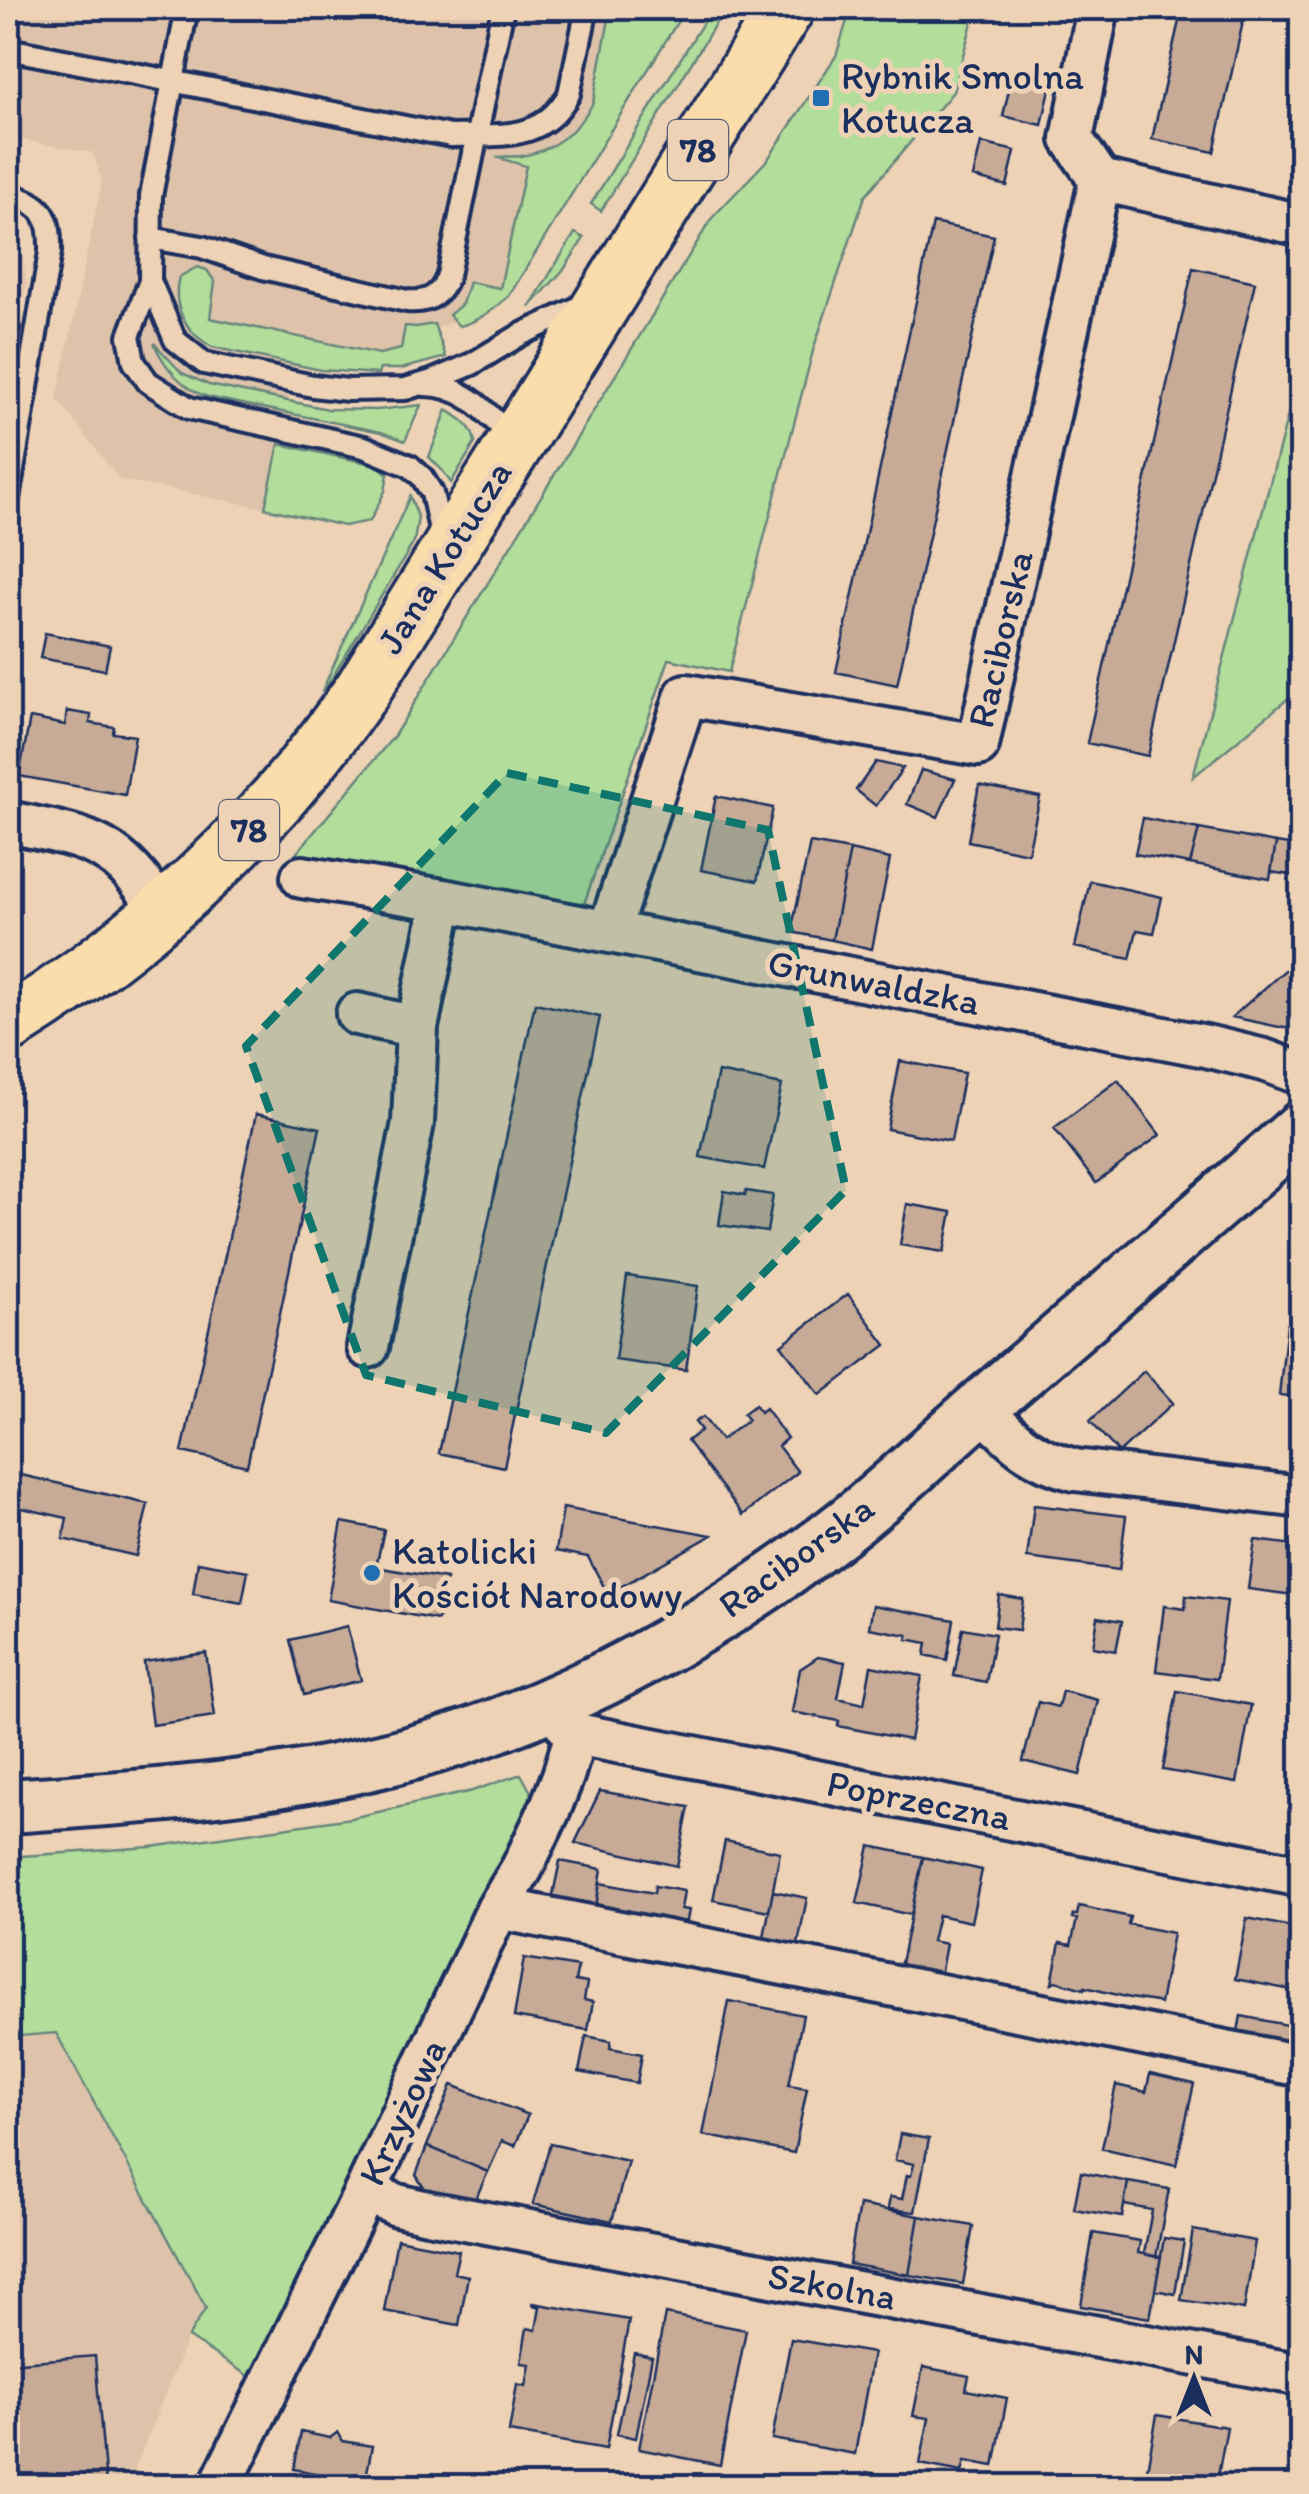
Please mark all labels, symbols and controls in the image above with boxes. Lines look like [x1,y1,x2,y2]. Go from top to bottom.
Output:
place label: Rybnik Smolna Kotucza [841,53,1084,143]
marker: Rybnik Smolna Kotucza [810,87,832,109]
road number: 78 [668,120,728,180]
street label: Jana Kotucza [367,452,521,662]
street label: Raciborska [957,546,1043,732]
road number: 78 [219,800,279,860]
street label: Grunwaldzka [764,939,984,1025]
street label: Raciborska [709,1484,883,1628]
place label: Katolicki Kościół Narodowy [392,1528,682,1618]
marker: Katolicki Kościół Narodowy [361,1562,383,1584]
street label: Poprzeczna [823,1760,1015,1840]
street label: Krzyżowa [348,2032,456,2192]
street label: Szkolna [765,2252,899,2320]
north arrow [1144,2329,1244,2429]
text: N [1185,2337,1203,2371]

